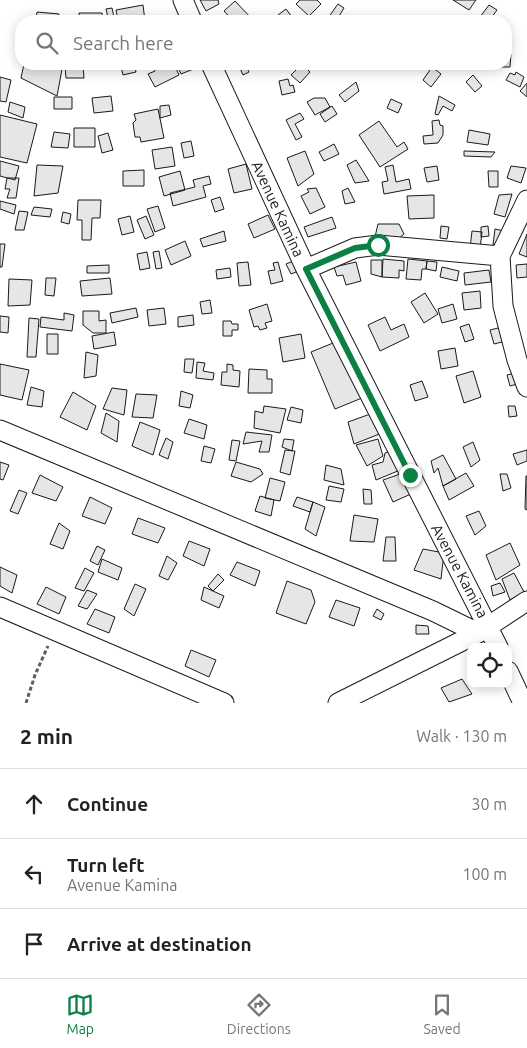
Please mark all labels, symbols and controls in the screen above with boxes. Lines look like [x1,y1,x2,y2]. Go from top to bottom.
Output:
search box [15,15,512,70]
icon: search [33,29,61,57]
text: Search here [73,32,173,54]
street label: Avenue Kamina [248,158,308,260]
route start [367,234,390,257]
route end [399,464,422,487]
street label: Avenue Kamina [428,521,492,621]
map controls [467,643,512,688]
button: locate [467,643,512,688]
text: 2 min [20,724,73,748]
text: Walk · 130 m [416,727,507,745]
icon: ahead [20,790,48,818]
text: Continue [67,793,148,815]
text: 30 m [471,795,507,813]
text: Turn left [67,854,145,876]
icon: left [20,860,48,888]
text: 100 m [462,865,507,883]
text: Avenue Kamina [67,876,178,894]
icon: arrive [20,930,48,958]
text: Arrive at destination [67,933,252,955]
tab: Map [66,991,94,1037]
tab: Directions [227,991,291,1037]
tab: Saved [423,991,461,1037]

